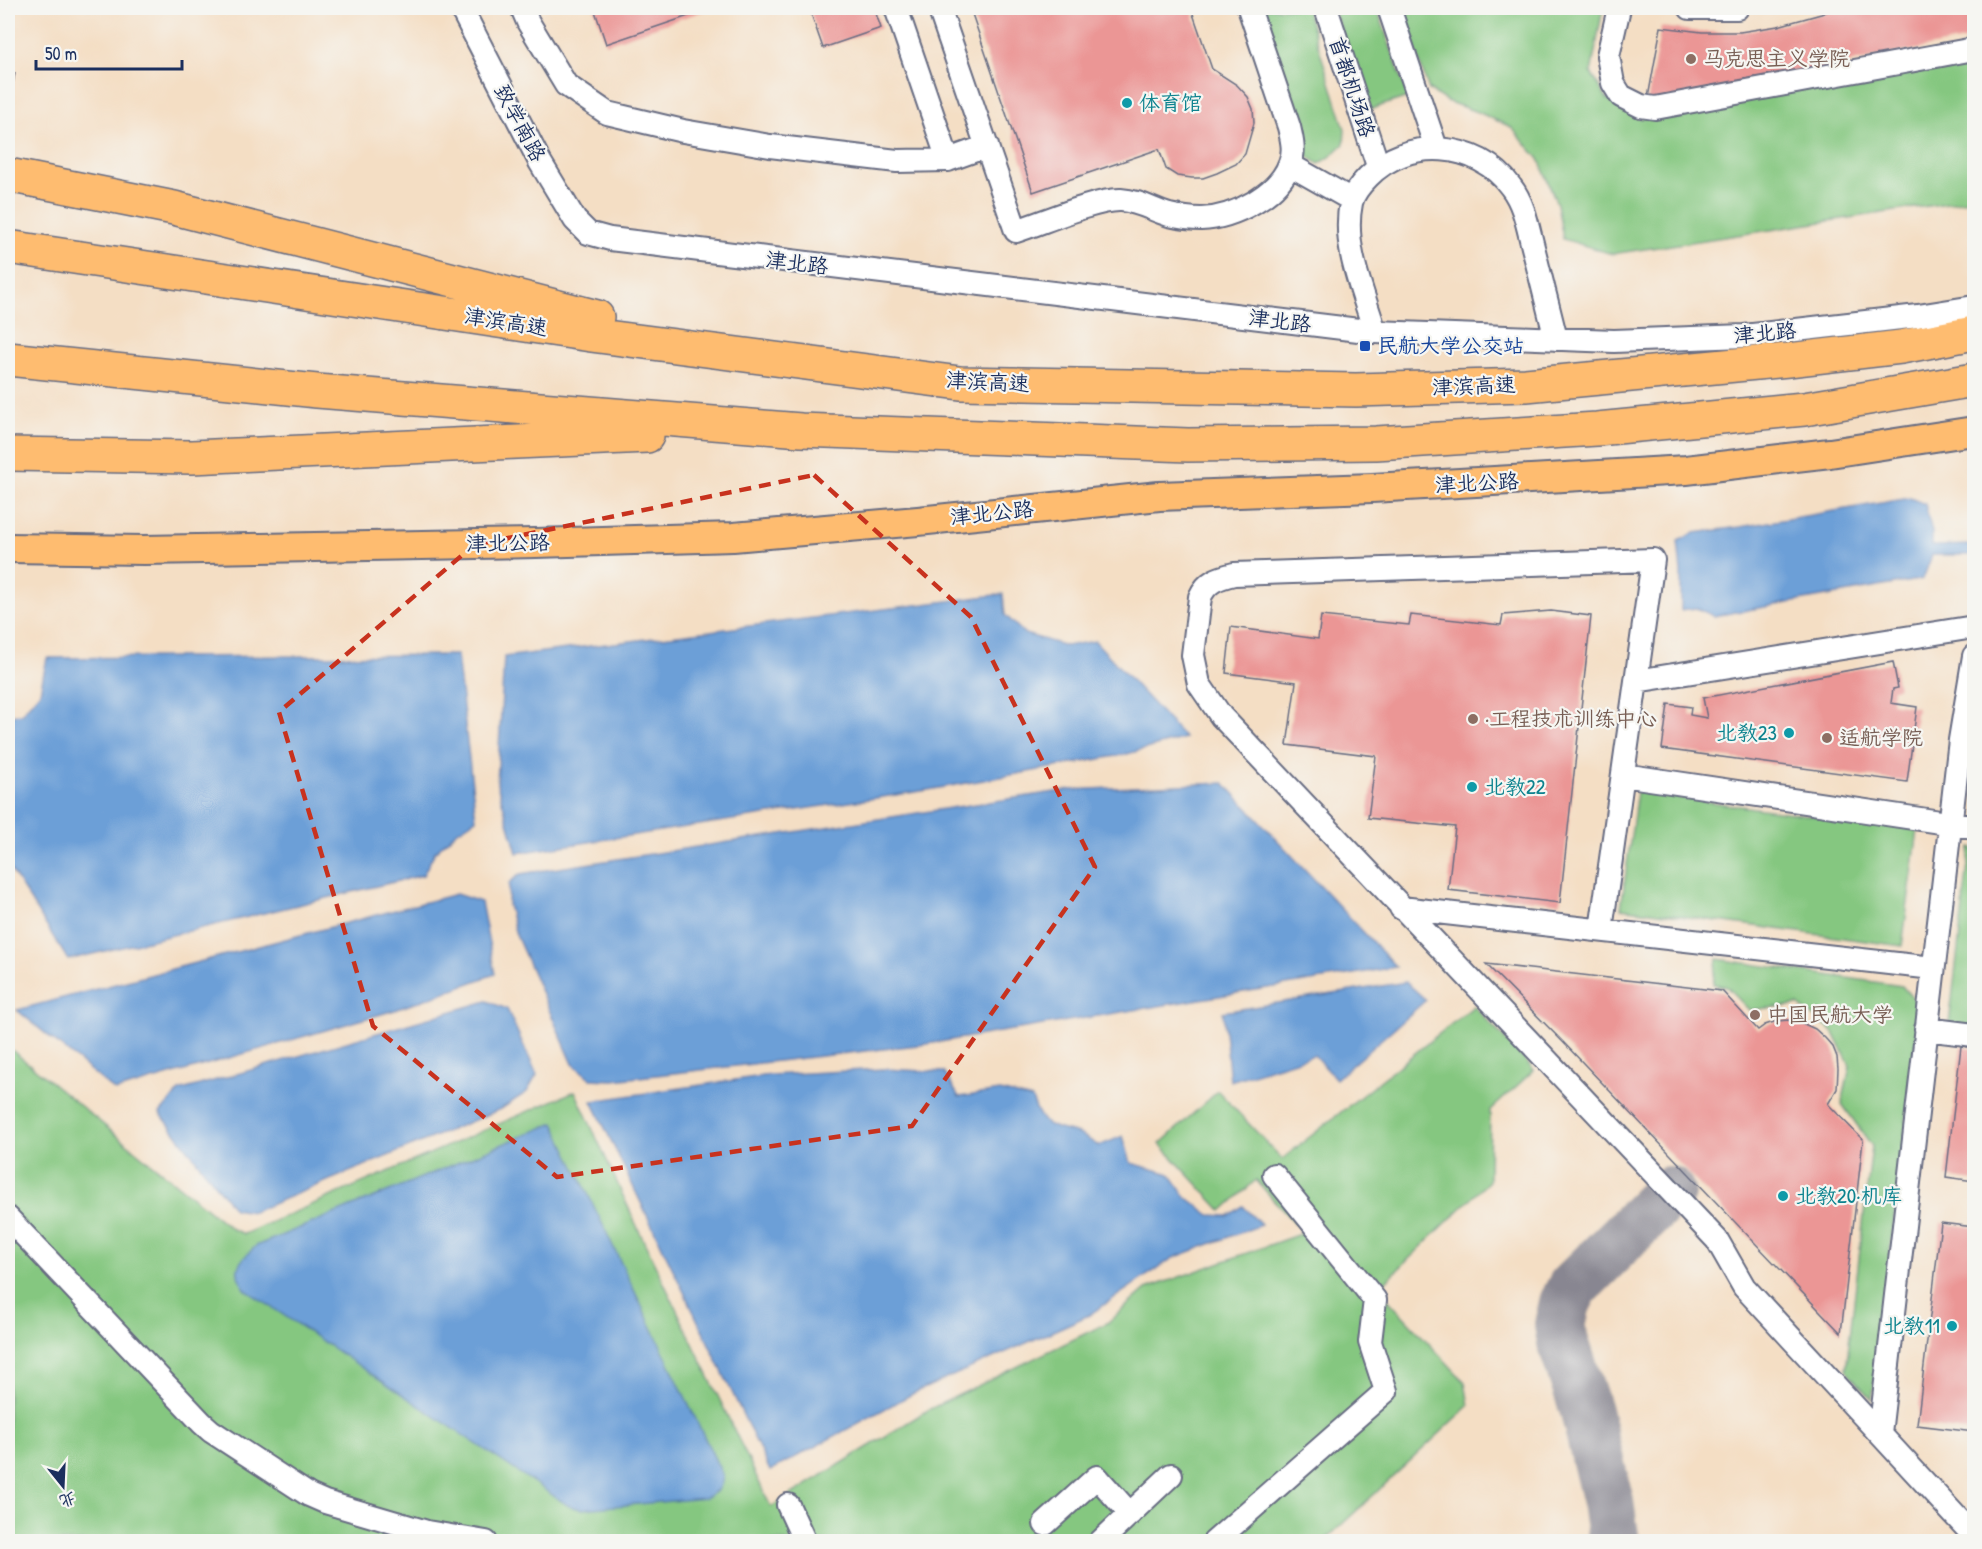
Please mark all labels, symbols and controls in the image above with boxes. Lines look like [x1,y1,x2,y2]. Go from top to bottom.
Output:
street label: 首都机场路 [1322,32,1382,141]
scale bar [36,33,182,71]
text: 50 m [45,41,77,66]
place label: 马克思主义学院 [1703,44,1850,73]
marker: 马克思主义学院 [1684,52,1698,66]
street label: 致学南路 [488,79,553,167]
place label: 体育馆 [1139,88,1202,117]
marker: 体育馆 [1120,96,1134,110]
street label: 津北路 [764,244,830,281]
street label: 津滨高速 [462,301,550,342]
street label: 津北路 [1247,302,1313,339]
street label: 津北路 [1732,315,1798,350]
place label: 民航大学公交站 [1377,331,1524,360]
marker: 民航大学公交站 [1358,339,1372,353]
street label: 津滨高速 [945,365,1031,398]
street label: 津滨高速 [1432,370,1516,401]
street label: 津北公路 [1434,466,1520,499]
street label: 津北公路 [949,494,1035,531]
street label: 津北公路 [466,527,550,558]
place label: ·工程技术训练中心 [1485,704,1657,733]
marker: ·工程技术训练中心 [1466,712,1480,726]
place label: 北教23 [1716,718,1777,747]
place label: 适航学院 [1839,723,1923,752]
marker: 北教23 [1782,726,1796,740]
marker: 适航学院 [1820,731,1834,745]
place label: 北教22 [1484,772,1546,801]
marker: 北教22 [1465,780,1479,794]
place label: 中国民航大学 [1767,1000,1893,1029]
marker: 中国民航大学 [1748,1008,1762,1022]
place label: 北教20·机库 [1795,1181,1902,1210]
marker: 北教20·机库 [1776,1189,1790,1203]
place label: 北教11 [1883,1311,1940,1340]
marker: 北教11 [1945,1319,1959,1333]
north arrow [33,1456,93,1516]
text: 北 [57,1487,79,1513]

